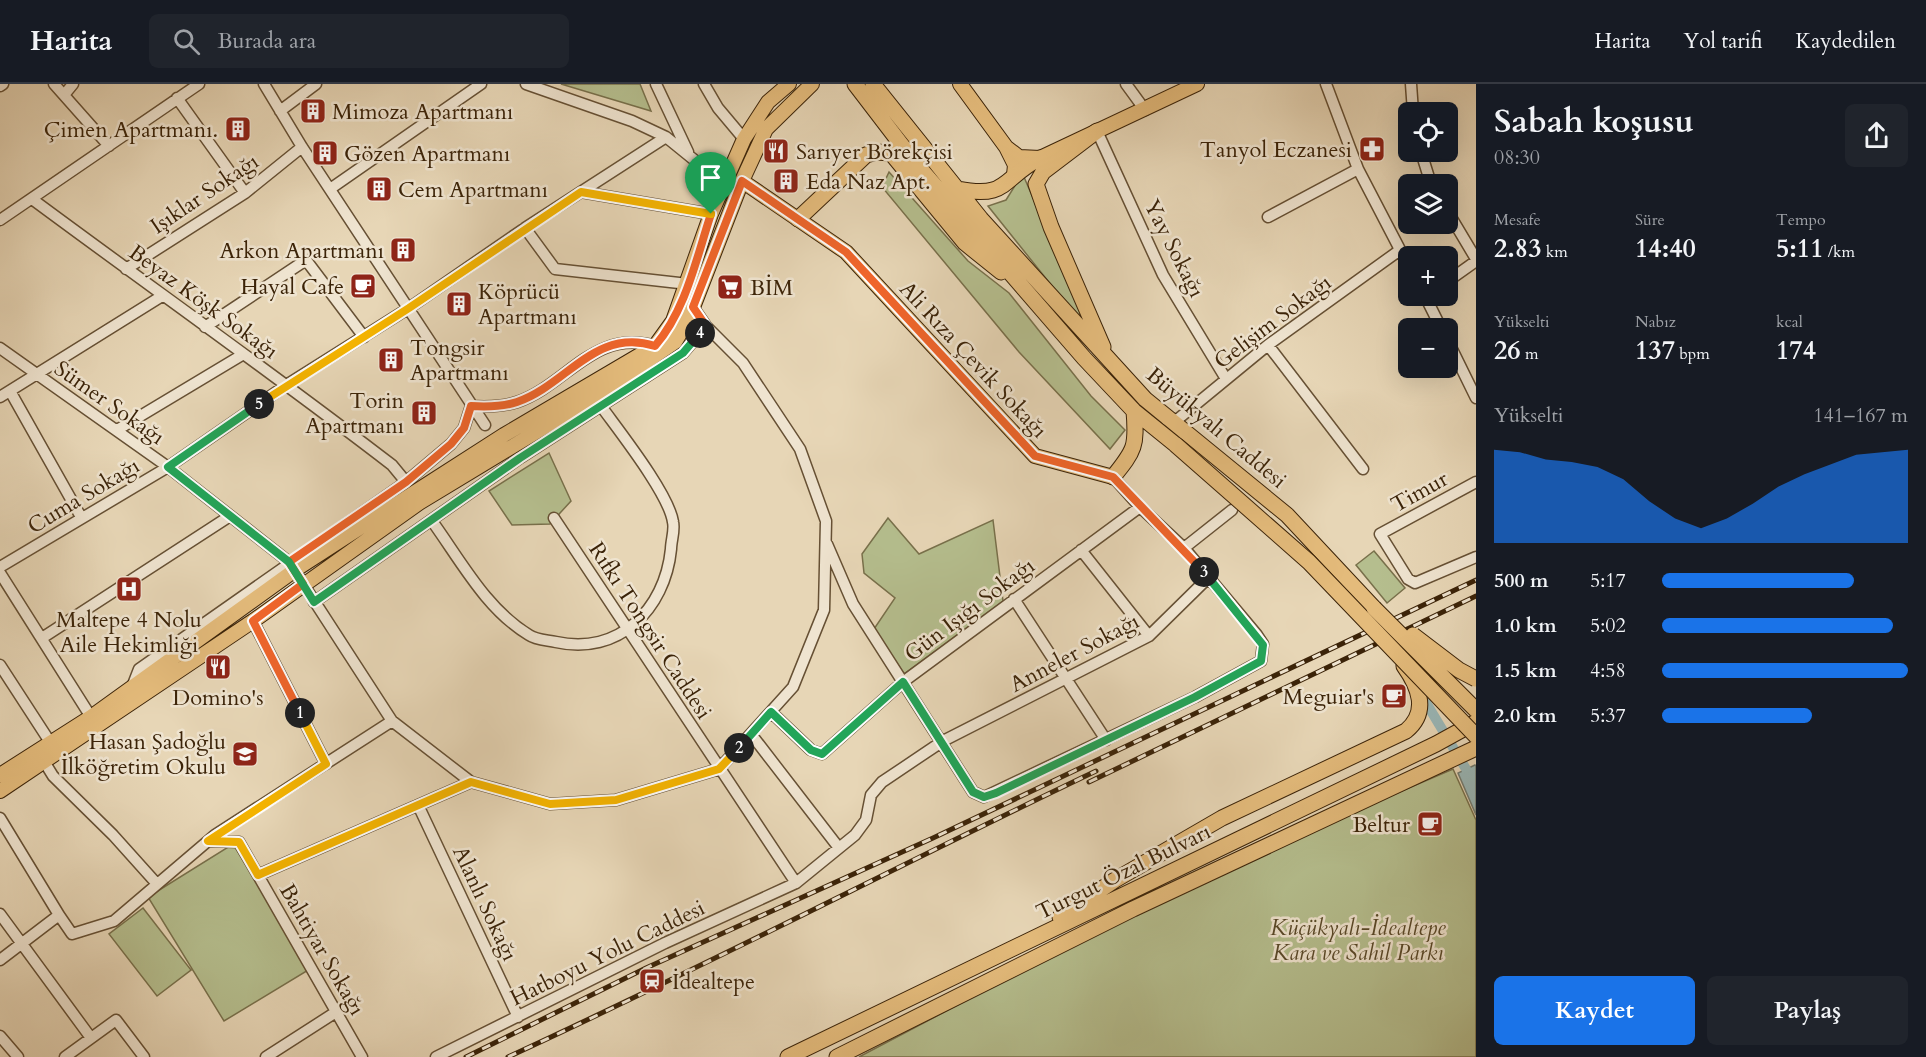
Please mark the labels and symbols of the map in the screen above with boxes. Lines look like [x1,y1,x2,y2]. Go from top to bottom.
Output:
building icon: Mimoza Apartmanı [298,96,328,126]
place label: Mimoza Apartmanı [332,97,513,127]
building icon: Çimen Apartmanı. [223,114,253,144]
place label: Çimen Apartmanı. [44,115,218,145]
pharmacy icon: Tanyol Eczanesi [1357,134,1387,164]
place label: Tanyol Eczanesi [1200,135,1352,165]
restaurant icon: Sarıyer Börekçisi [761,136,791,166]
place label: Sarıyer Börekçisi [796,137,953,167]
building icon: Gözen Apartmanı [310,138,340,168]
place label: Gözen Apartmanı [344,139,510,169]
street label: Işıklar Sokağı [145,147,265,241]
pin [685,152,736,214]
building icon: Eda Naz Apt. [771,166,801,196]
place label: Eda Naz Apt. [806,167,931,197]
building icon: Cem Apartmanı [364,174,394,204]
place label: Cem Apartmanı [398,175,548,205]
street label: Yay Sokağı [1137,194,1212,303]
building icon: Arkon Apartmanı [388,235,418,265]
place label: Arkon Apartmanı [220,236,384,266]
street label: Beyaz Köşk Sokağı [123,237,284,366]
street label: Gelişim Sokağı [1208,268,1338,376]
cafe icon: Hayal Cafe [348,271,378,301]
place label: Hayal Cafe [240,272,344,302]
supermarket icon: BİM [715,272,745,302]
place label: BİM [750,273,793,303]
street label: Ali Rıza Çevik Sokağı [893,275,1054,445]
place label: Köprücü Apartmanı [478,277,577,332]
building icon: Köprücü Apartmanı [444,289,474,319]
pin: 4 [685,318,715,348]
place label: Tongsir Apartmanı [410,333,509,388]
building icon: Tongsir Apartmanı [376,345,406,375]
street label: Sümer Sokağı [48,354,171,452]
street label: Büyükyalı Caddesi [1140,360,1293,495]
place label: Torin Apartmanı [305,386,404,441]
pin: 5 [244,389,274,419]
building icon: Torin Apartmanı [409,398,439,428]
street label: Cuma Sokağı [22,451,145,541]
street label: Timur [1386,463,1454,520]
street label: Rıfkı Tongsir Caddesi [582,536,719,725]
street label: Gün Işığı Sokağı [898,551,1041,669]
pin: 3 [1189,557,1219,587]
hospital icon: Maltepe 4 Nolu Aile Hekimliği [114,574,144,604]
place label: Maltepe 4 Nolu Aile Hekimliği [56,605,202,660]
street label: Anneler Sokağı [1004,606,1145,700]
restaurant icon: Domino's [203,652,233,682]
cafe icon: Meguiar's [1379,681,1409,711]
place label: Meguiar's [1283,682,1374,712]
place label: Domino's [172,683,264,713]
pin: 1 [285,698,315,728]
place label: Hasan Şadoğlu İlköğretim Okulu [61,727,226,782]
pin: 2 [724,733,754,763]
school or university icon: Hasan Şadoğlu İlköğretim Okulu [230,739,260,769]
cafe icon: Beltur [1415,809,1445,839]
place label: Beltur [1352,810,1411,840]
street label: Turgut Özal Bulvarı [1031,817,1216,927]
street label: Alanlı Sokağı [445,841,525,966]
street label: Bahtiyar Sokağı [272,878,372,1021]
street label: Hatboyu Yolu Caddesi [505,893,710,1013]
park label: Küçükyalı-İdealtepe Kara ve Sahil Parkı [1270,913,1446,968]
station icon: İdealtepe [637,966,667,996]
place label: İdealtepe [672,967,755,997]

